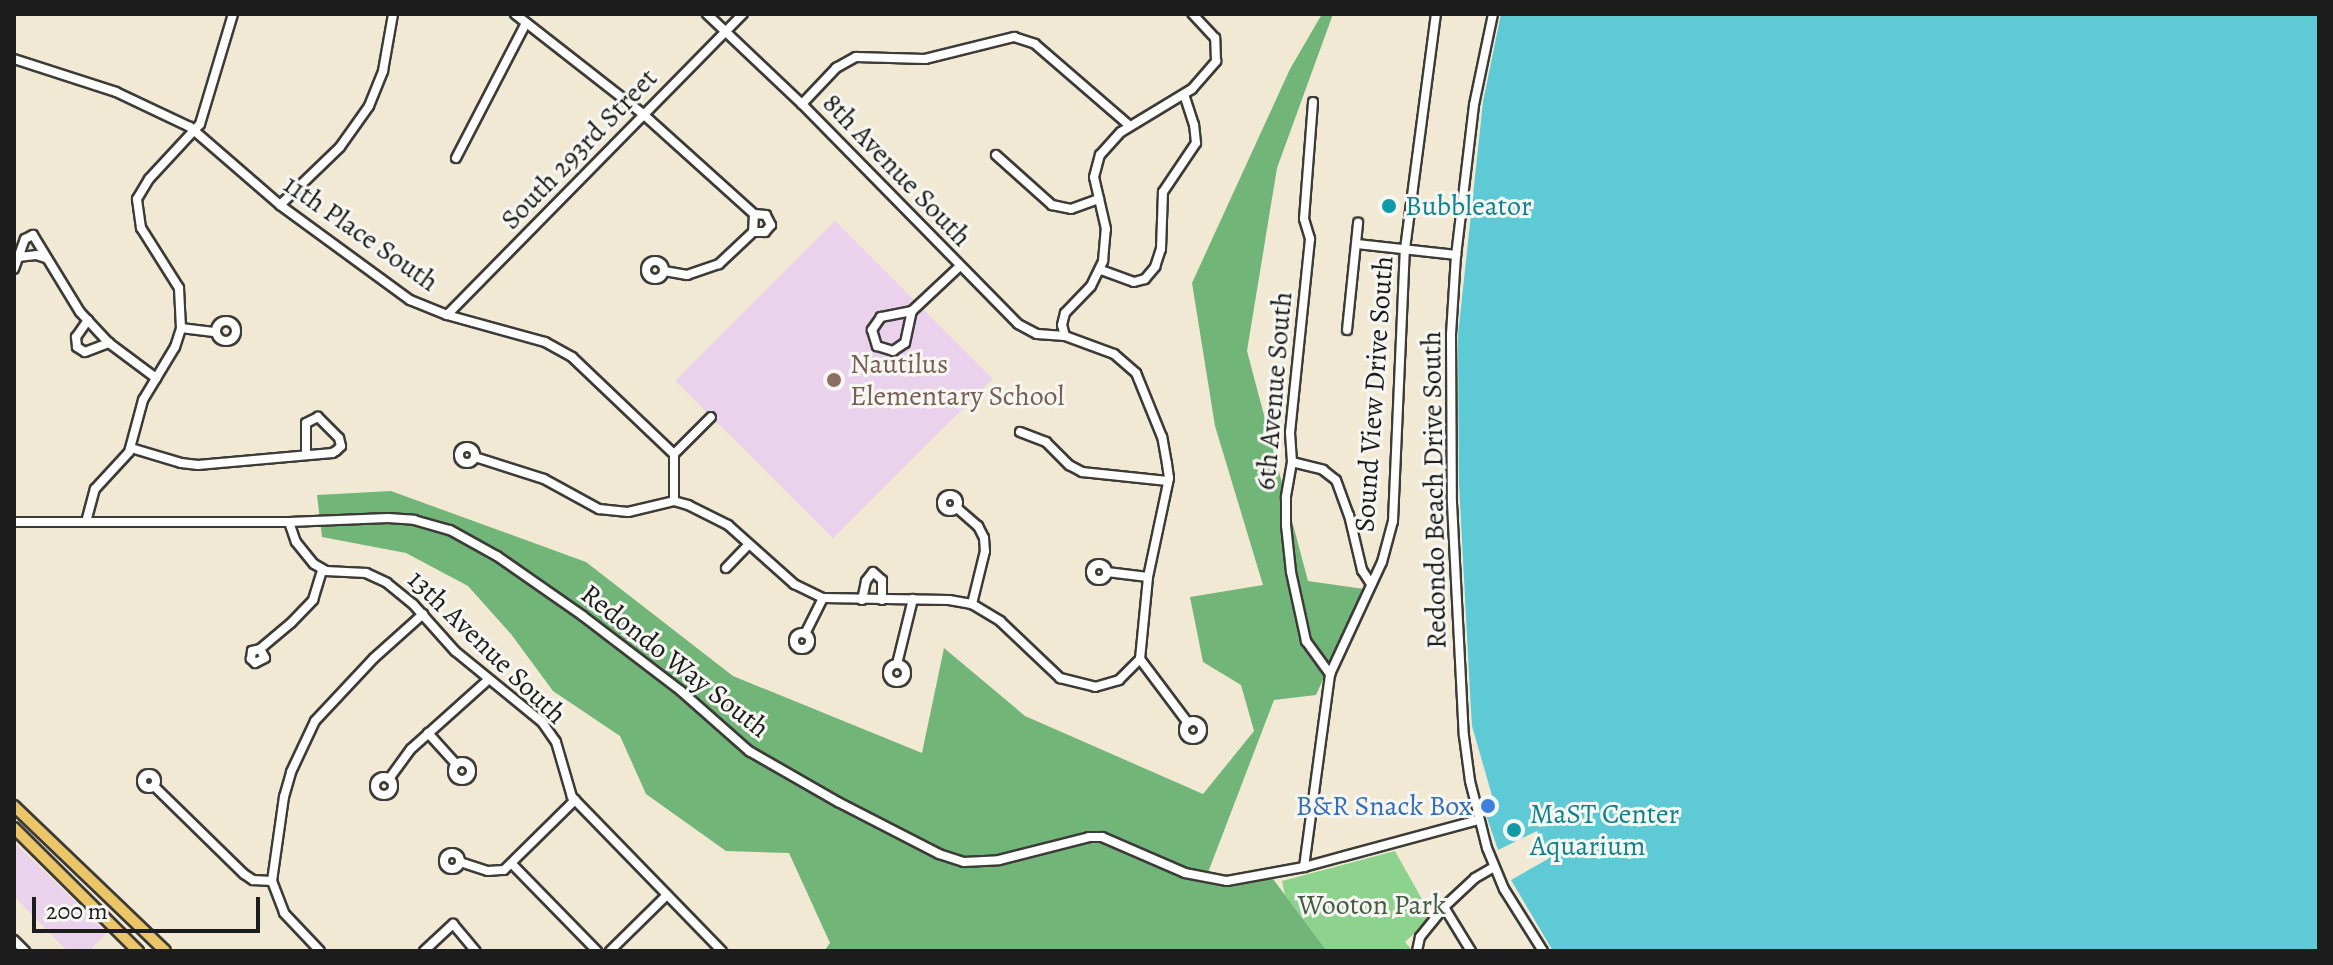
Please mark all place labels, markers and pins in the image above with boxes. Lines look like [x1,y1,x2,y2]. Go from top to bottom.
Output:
place label: Bubbleator [1405,189,1532,223]
marker: Bubbleator [1380,197,1398,215]
place label: Nautilus Elementary School [850,347,1064,413]
marker: Nautilus Elementary School [825,371,843,389]
place label: B&R Snack Box [1296,789,1472,823]
marker: B&R Snack Box [1479,797,1497,815]
place label: MaST Center Aquarium [1530,797,1679,863]
marker: MaST Center Aquarium [1505,821,1523,839]

